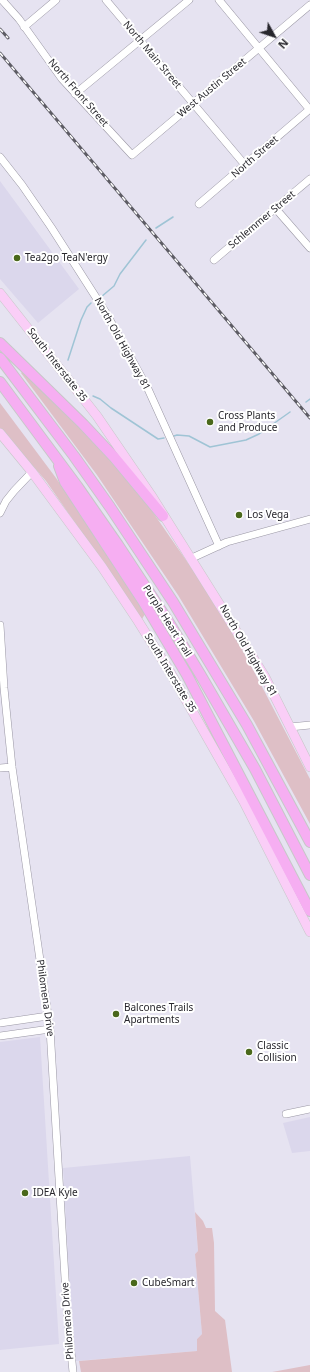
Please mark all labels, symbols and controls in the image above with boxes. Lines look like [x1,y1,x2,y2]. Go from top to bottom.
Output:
north arrow [254,16,294,56]
street label: North Main Street [120,19,184,91]
text: N [275,36,292,52]
street label: West Austin Street [175,56,249,120]
street label: North Front Street [45,57,111,129]
street label: North Street [229,133,281,181]
street label: Schlemmer Street [226,189,298,251]
place label: Tea2go TeaN'ergy [25,252,108,264]
marker: Tea2go TeaN'ergy [12,253,22,263]
street label: North Old Highway 81 [91,296,153,392]
street label: South Interstate 35 [24,326,90,404]
place label: Cross Plants and Produce [218,410,277,434]
marker: Cross Plants and Produce [205,417,215,427]
place label: Los Vega [247,509,289,521]
marker: Los Vega [234,510,244,520]
street label: Purple Heart Trail [140,583,194,659]
street label: North Old Highway 81 [217,603,279,699]
street label: South Interstate 35 [142,631,198,715]
street label: Philomena Drive [34,959,56,1037]
place label: Balcones Trails Apartments [124,1002,193,1026]
marker: Balcones Trails Apartments [111,1009,121,1019]
place label: Classic Collision [257,1040,297,1064]
marker: Classic Collision [244,1047,254,1057]
place label: IDEA Kyle [33,1187,78,1199]
marker: IDEA Kyle [20,1188,30,1198]
place label: CubeSmart [142,1277,194,1289]
marker: CubeSmart [129,1278,139,1288]
street label: Philomena Drive [59,1282,77,1360]

